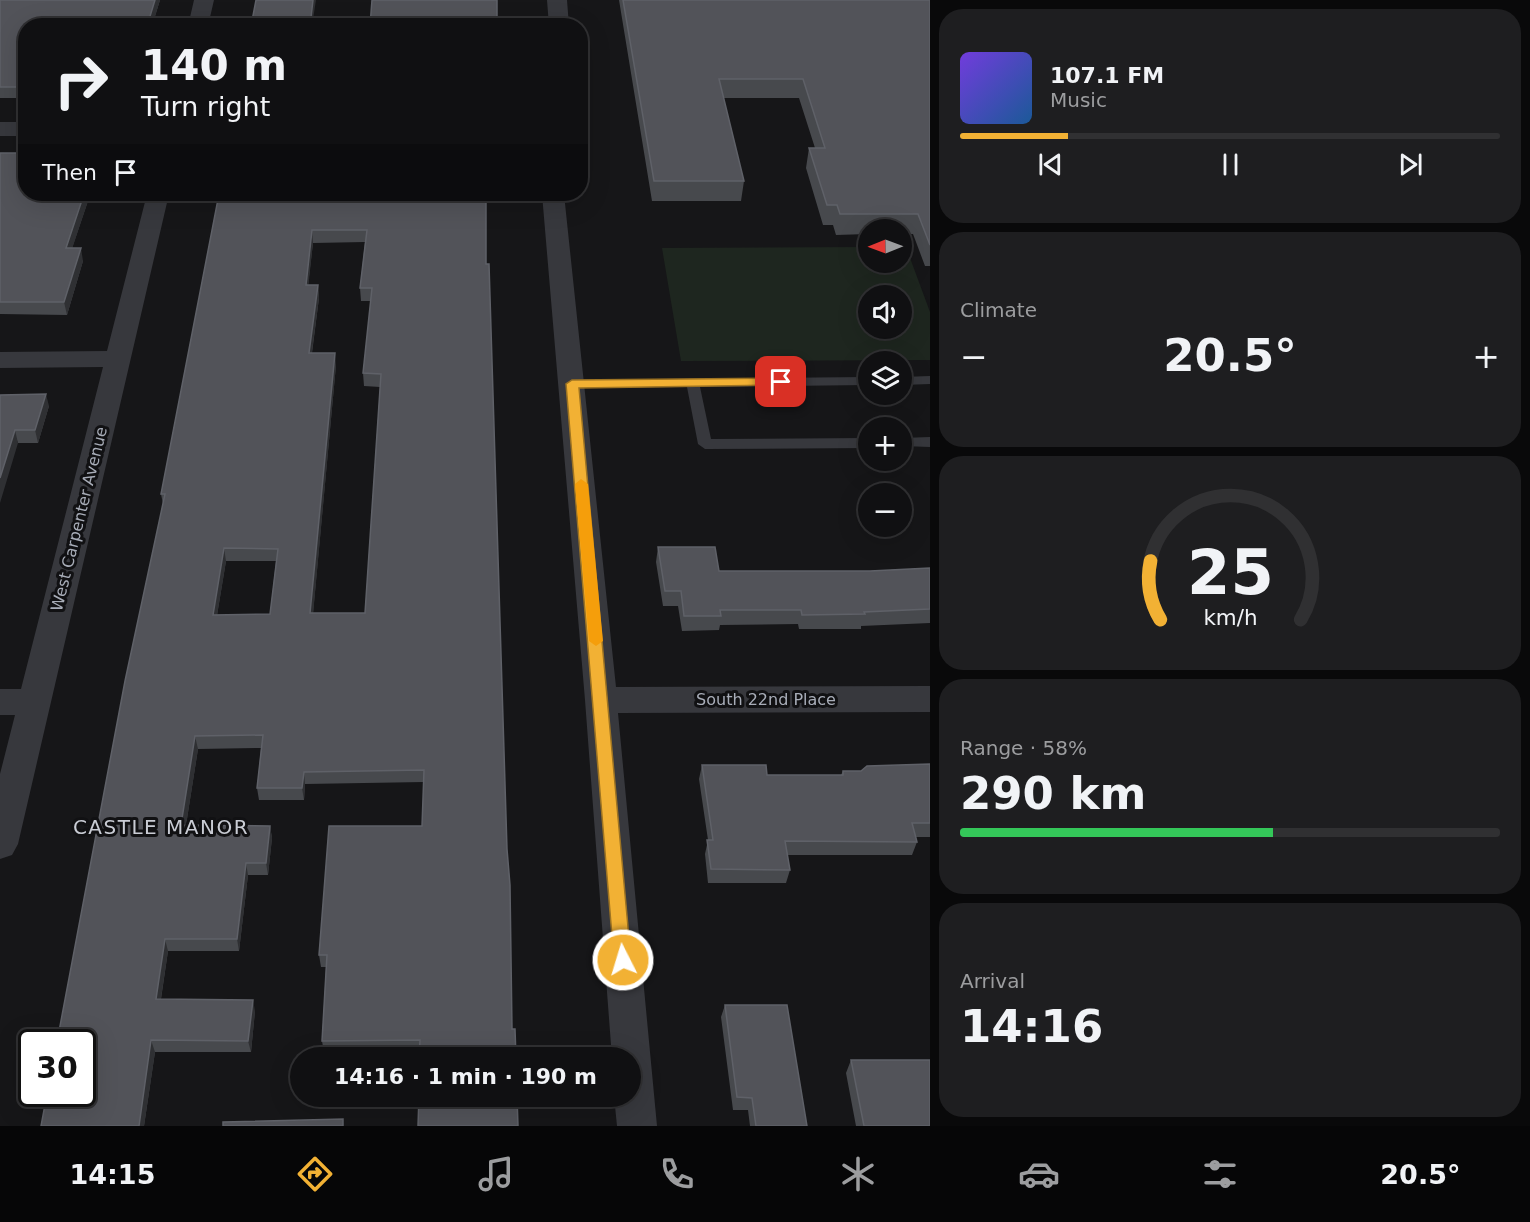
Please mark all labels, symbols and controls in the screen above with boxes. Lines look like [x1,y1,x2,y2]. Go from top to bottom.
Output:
text: 140 m [141,41,287,90]
icon: right [42,42,120,120]
text: 107.1 FM [1050,63,1164,88]
text: Music [1050,88,1107,112]
text: Turn right [141,91,270,122]
icon: previous [1034,148,1067,181]
icon: pause [1214,148,1247,181]
icon: next [1394,148,1427,181]
icon: arrive [109,156,142,189]
text: Then [42,160,97,185]
north arrow [858,219,912,273]
map controls [858,219,912,537]
button: sound [858,285,912,339]
text: Climate [960,298,1037,322]
text: 20.5° [1163,329,1297,382]
text: − [960,337,988,376]
text: + [1472,337,1500,376]
button: layers [858,351,912,405]
pin [755,356,806,407]
icon: arrive [764,365,797,398]
button: + [858,417,912,471]
street label: West Carpenter Avenue [47,425,111,613]
button: − [858,483,912,537]
text: 25 [1187,536,1273,609]
text: km/h [1203,605,1257,630]
street label: South 22nd Place [696,690,836,709]
text: Range · 58% [960,736,1087,760]
text: 290 km [960,767,1146,820]
district label: CASTLE MANOR [73,815,249,839]
position arrow [591,928,655,992]
text: Arrival [960,969,1025,993]
text: 14:16 [960,1000,1103,1053]
speed limit sign: 30 [18,1029,96,1107]
text: 14:16 · 1 min · 190 m [334,1064,597,1089]
icon: directions [294,1153,336,1195]
icon: music [475,1153,517,1195]
icon: phone [656,1153,698,1195]
icon: climate [837,1153,879,1195]
icon: car [1018,1153,1060,1195]
icon: filters [1199,1153,1241,1195]
text: 14:15 [69,1159,155,1190]
text: 20.5° [1380,1159,1460,1190]

